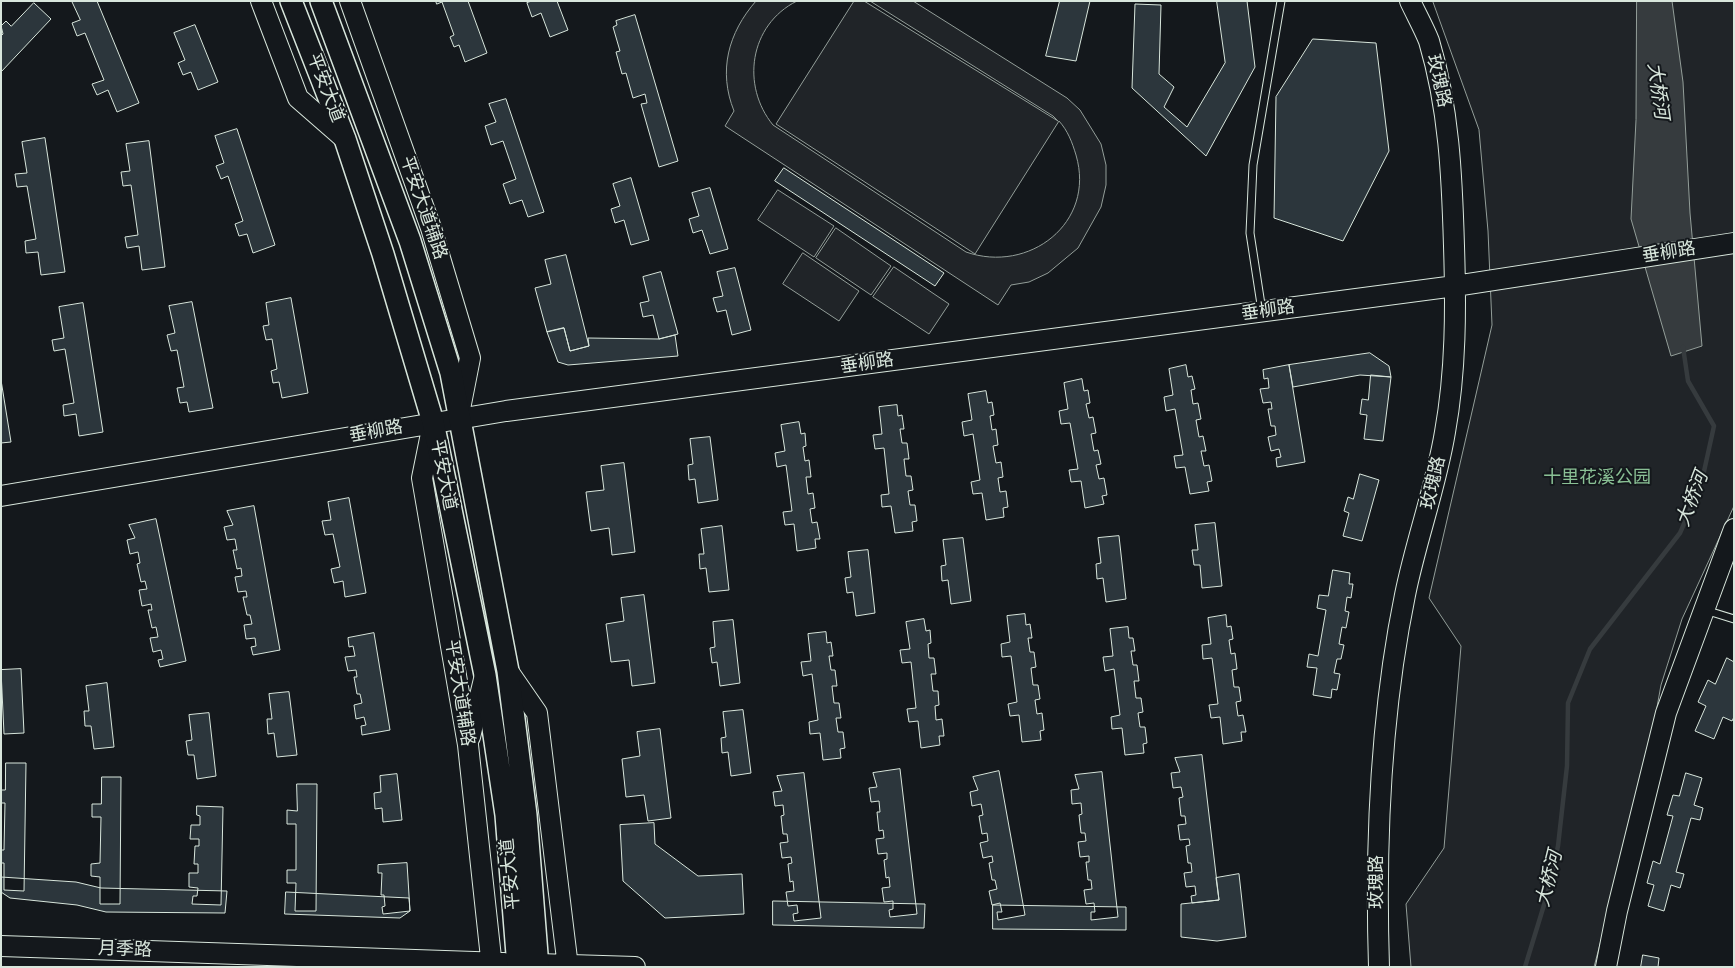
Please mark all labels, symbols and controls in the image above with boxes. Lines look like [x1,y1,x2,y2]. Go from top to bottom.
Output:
street label: 平安大道 [302,51,348,125]
street label: 玫瑰路 [1421,52,1455,110]
water label: 大桥河 [1642,61,1672,121]
street label: 平安大道辅路 [395,153,451,263]
street label: 垂柳路 [1641,238,1697,268]
street label: 垂柳路 [1240,297,1296,325]
street label: 垂柳路 [839,350,895,378]
street label: 垂柳路 [348,417,404,447]
street label: 平安大道 [426,438,460,512]
street label: 玫瑰路 [1417,454,1451,512]
park label: 十里花溪公园 [1543,467,1651,489]
water label: 大桥河 [1672,468,1714,530]
street label: 平安大道辅路 [440,638,478,748]
street label: 平安大道 [497,837,525,911]
water label: 大桥河 [1532,849,1568,909]
street label: 玫瑰路 [1366,855,1388,909]
street label: 月季路 [98,938,152,962]

